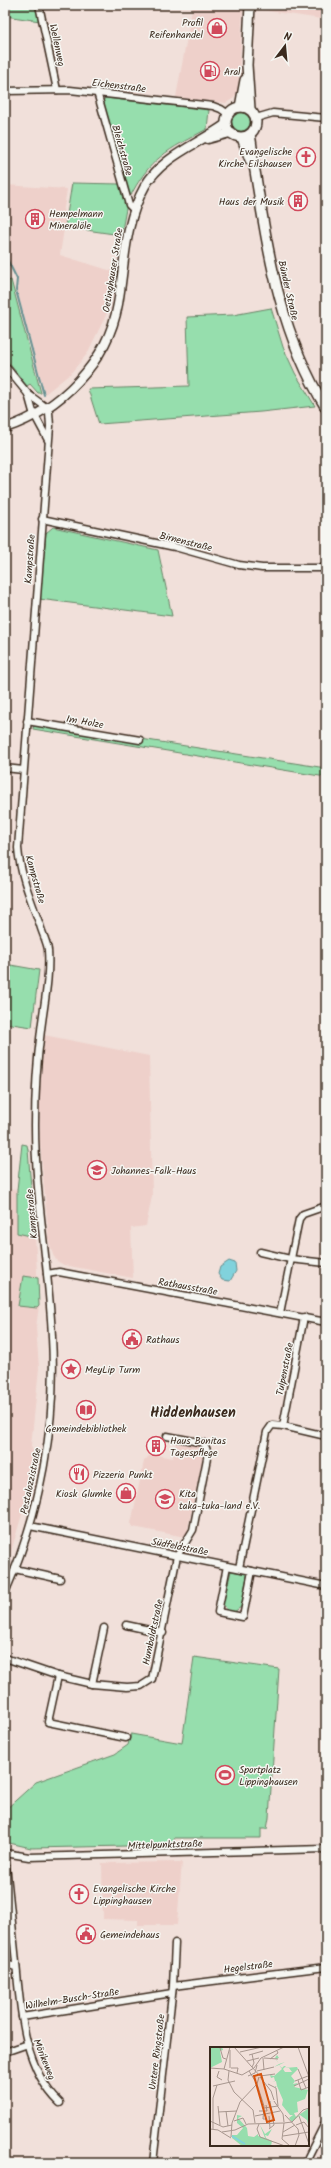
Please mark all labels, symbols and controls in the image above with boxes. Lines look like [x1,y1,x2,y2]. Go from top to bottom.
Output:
place label: Profil Reifenhandel [149,15,204,43]
shop icon: Profil Reifenhandel [206,17,228,39]
street label: Wellenweg [45,22,69,68]
north arrow [265,26,305,66]
text: N [282,28,293,47]
fuel station icon: Aral [199,60,221,82]
place label: Aral [224,64,241,80]
street label: Eichenstraße [91,75,147,97]
street label: Bleichstraße [107,123,137,178]
place label: Evangelische Kirche Eilshausen [218,144,292,172]
church icon: Evangelische Kirche Eilshausen [295,146,317,168]
building icon: Haus der Musik [287,190,309,212]
place label: Haus der Musik [219,194,284,210]
place label: Hempelmann Mineralöle [49,206,103,234]
building icon: Hempelmann Mineralöle [24,208,46,230]
street label: Oetinghauser Straße [98,226,128,314]
street label: Bünder Straße [273,259,303,322]
street label: Birnenstraße [158,528,214,556]
street label: Kampstraße [20,533,40,584]
street label: Im Holze [65,711,105,733]
street label: Kampstraße [20,853,50,906]
school or university icon: Johannes-Falk-Haus [86,1159,108,1181]
place label: Johannes-Falk-Haus [111,1163,197,1179]
street label: Kampstraße [22,1188,42,1239]
street label: Rathausstraße [157,1274,219,1300]
public building icon: Rathaus [121,1328,143,1350]
place label: Rathaus [146,1332,180,1348]
street label: Tulpenstraße [272,1341,298,1397]
place icon: MeyLip Turm [60,1358,82,1380]
place label: MeyLip Turm [85,1362,140,1378]
library icon: Gemeindebibliothek [75,1399,97,1421]
district label: Hiddenhausen [150,1402,236,1424]
place label: Gemeindebibliothek [46,1421,127,1437]
place label: Haus Bonitas Tagespflege [170,1433,227,1461]
building icon: Haus Bonitas Tagespflege [145,1435,167,1457]
street label: Pestalozzistraße [16,1446,46,1516]
restaurant icon: Pizzeria Punkt [68,1463,90,1485]
place label: Pizzeria Punkt [93,1467,153,1483]
shop icon: Kiosk Glumke [115,1482,137,1504]
place label: Kiosk Glumke [56,1486,112,1502]
place label: Kita taka-tuka-land e.V. [179,1486,260,1514]
school or university icon: Kita taka-tuka-land e.V. [154,1488,176,1510]
street label: Südfeldstraße [150,1534,210,1560]
street label: Humboldtstraße [138,1597,168,1667]
place label: Sportplatz Lippinghausen [239,1762,298,1790]
sports icon: Sportplatz Lippinghausen [214,1764,236,1786]
street label: Mittelpunktstraße [127,1836,203,1854]
place label: Evangelische Kirche Lippinghausen [93,1881,176,1909]
church icon: Evangelische Kirche Lippinghausen [68,1883,90,1905]
public building icon: Gemeindehaus [75,1923,97,1945]
place label: Gemeindehaus [100,1927,160,1943]
street label: Hegelstraße [223,1956,274,1978]
street label: Wilhelm-Busch-Straße [24,1984,121,2014]
street label: Untere Ringstraße [144,2013,170,2091]
street label: Mörikeweg [29,2036,60,2083]
inset map [210,2047,309,2146]

